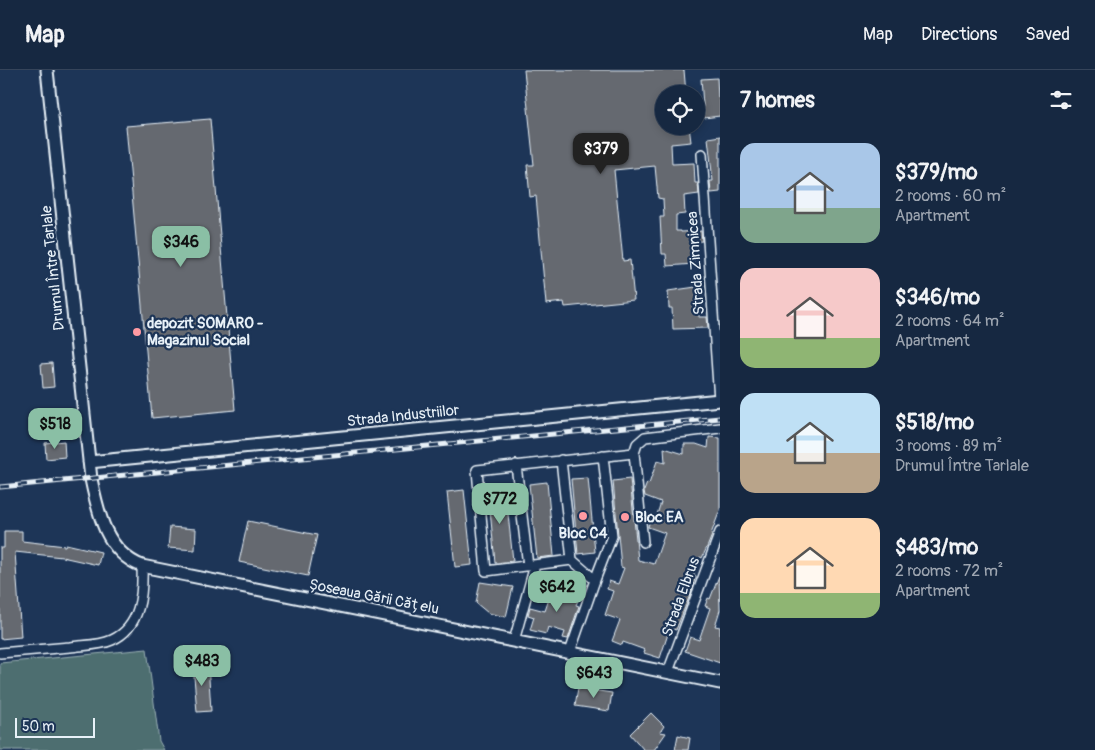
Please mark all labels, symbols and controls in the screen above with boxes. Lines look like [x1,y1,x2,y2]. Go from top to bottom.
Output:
text: Map [25,20,65,49]
text: Map [863,23,893,46]
text: Directions [921,23,997,46]
text: Saved [1025,23,1070,46]
map controls [655,85,705,135]
button: locate [655,85,705,135]
icon: filters [1047,86,1075,114]
text: 7 homes [740,87,815,114]
pin: $379 [571,132,631,175]
text: $379 [584,139,618,159]
text: $379/mo [895,159,978,186]
icon: home [780,163,840,223]
text: 2 rooms · 60 m² [895,186,1006,206]
street label: Drumul Între Tarlale [37,204,69,331]
text: Apartment [895,206,970,226]
street label: Strada Zimnicea [683,211,709,315]
pin: $346 [151,226,211,268]
text: $346 [163,232,199,252]
text: $346/mo [895,284,980,311]
icon: home [780,288,840,348]
text: 2 rooms · 64 m² [895,311,1005,331]
place label: depozit SOMARO - Magazinul Social [147,314,264,350]
marker: depozit SOMARO - Magazinul Social [131,326,143,338]
text: Apartment [895,331,970,351]
street label: Strada Industriilor [346,401,461,431]
pin: $518 [25,408,85,450]
text: $518/mo [895,409,974,436]
icon: home [780,413,840,473]
text: $518 [39,414,71,434]
text: 3 rooms · 89 m² [895,436,1002,456]
text: Drumul Între Tarlale [895,456,1029,476]
pin: $772 [470,482,530,525]
text: $772 [483,489,517,509]
place label: Bloc EA [635,508,684,527]
marker: Bloc C4 [577,510,589,522]
marker: Bloc EA [619,511,631,523]
place label: Bloc C4 [559,524,608,543]
text: $483/mo [895,534,978,561]
icon: home [780,538,840,598]
street label: Strada Elbrus [658,554,704,639]
text: 2 rooms · 72 m² [895,561,1003,581]
pin: $642 [527,570,587,613]
street label: Șoseaua Gării Cățelu [308,575,440,619]
text: $642 [539,577,575,597]
text: Apartment [895,581,970,601]
pin: $483 [172,644,232,687]
text: $483 [185,651,219,671]
pin: $643 [564,656,624,699]
text: $643 [576,663,612,683]
scale bar [15,715,95,738]
text: 50 m [22,718,55,735]

